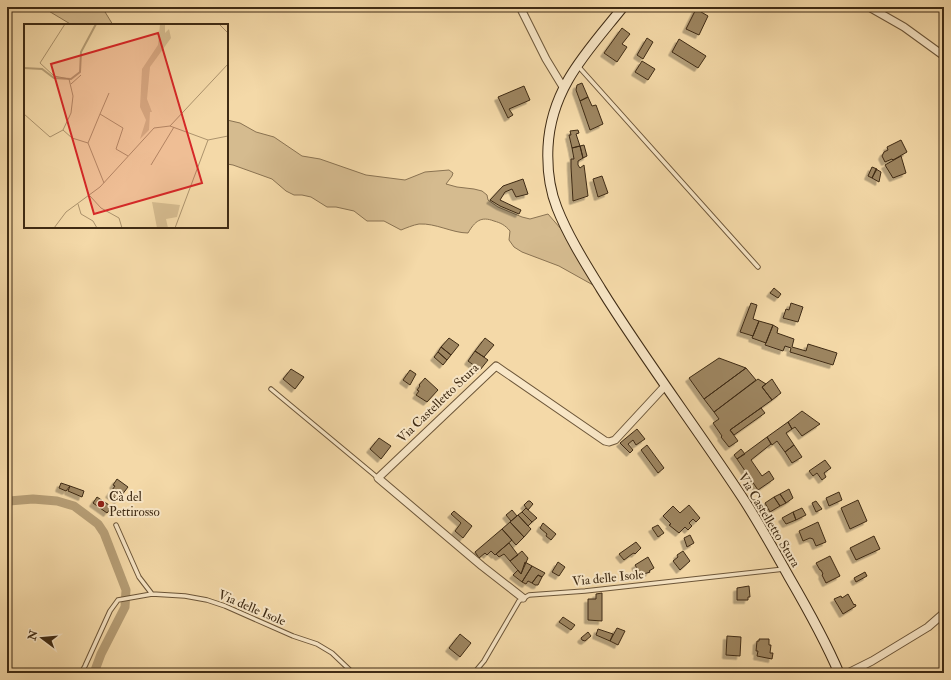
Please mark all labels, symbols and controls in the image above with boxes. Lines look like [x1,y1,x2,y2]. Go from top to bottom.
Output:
inset map [24,24,228,228]
street label: Via Castelletto Stura [394,359,483,446]
street label: Via Castelletto Stura [734,470,804,571]
place label: Cà del Pettirosso [109,489,160,520]
marker: Cà del Pettirosso [96,499,106,509]
street label: Via delle Isole [571,566,645,590]
street label: Via delle Isole [216,587,289,630]
north arrow [22,618,62,658]
text: N [25,628,41,643]

